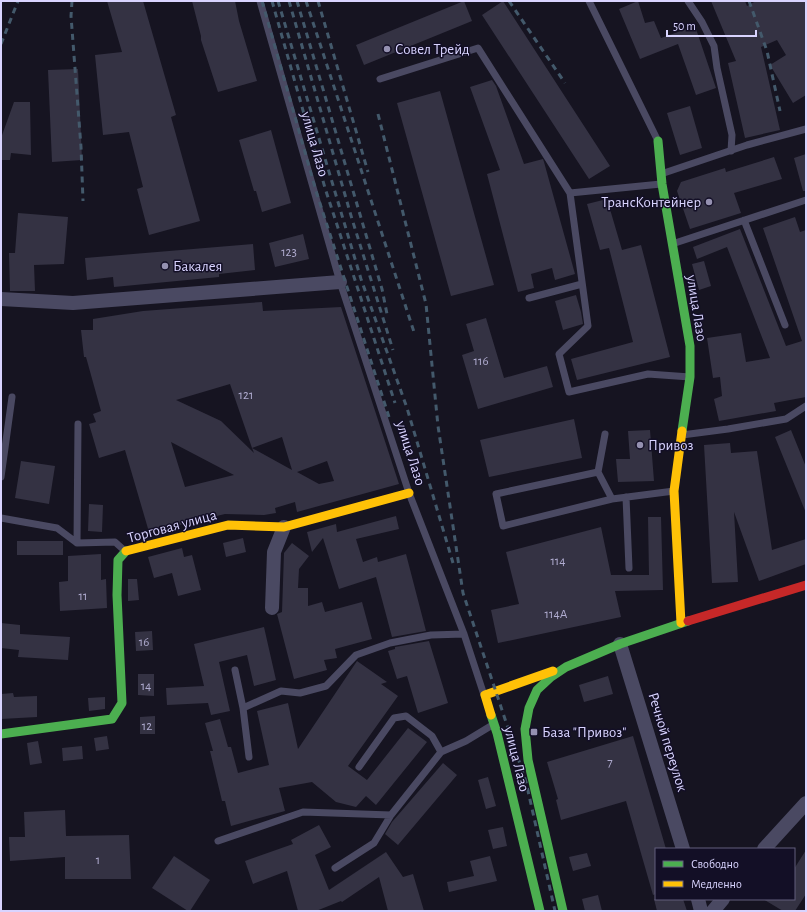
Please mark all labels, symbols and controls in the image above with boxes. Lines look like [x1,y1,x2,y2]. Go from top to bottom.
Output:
scale bar [667,12,756,38]
text: 50 m [673,20,696,32]
place label: Совел Трейд [395,42,470,57]
marker: Совел Трейд [382,44,392,54]
street label: улица Лазо [298,109,331,178]
place label: ТрансКонтейнер [601,195,701,210]
marker: ТрансКонтейнер [704,197,714,207]
house number: 123 [281,246,297,259]
place label: Бакалея [173,259,222,274]
marker: Бакалея [160,261,170,271]
street label: улица Лазо [684,273,709,342]
house number: 116 [473,355,489,368]
house number: 121 [239,389,253,402]
street label: улица Лазо [393,418,428,487]
place label: Привоз [648,438,693,453]
marker: Привоз [635,440,645,450]
street label: Торговая улица [126,507,218,546]
house number: 114 [550,555,566,568]
house number: 11 [79,590,87,603]
house number: 114А [545,608,568,621]
house number: 16 [139,636,149,649]
house number: 14 [141,680,151,693]
street label: Речной переулок [645,691,690,794]
house number: 12 [142,720,152,733]
street label: улица Лазо [501,724,532,793]
place label: База "Привоз" [542,725,627,740]
marker: База "Привоз" [529,727,539,737]
house number: 7 [607,756,613,769]
legend [655,848,795,900]
house number: 1 [96,854,100,867]
text: Свободно [691,858,739,870]
text: Медленно [691,878,742,890]

